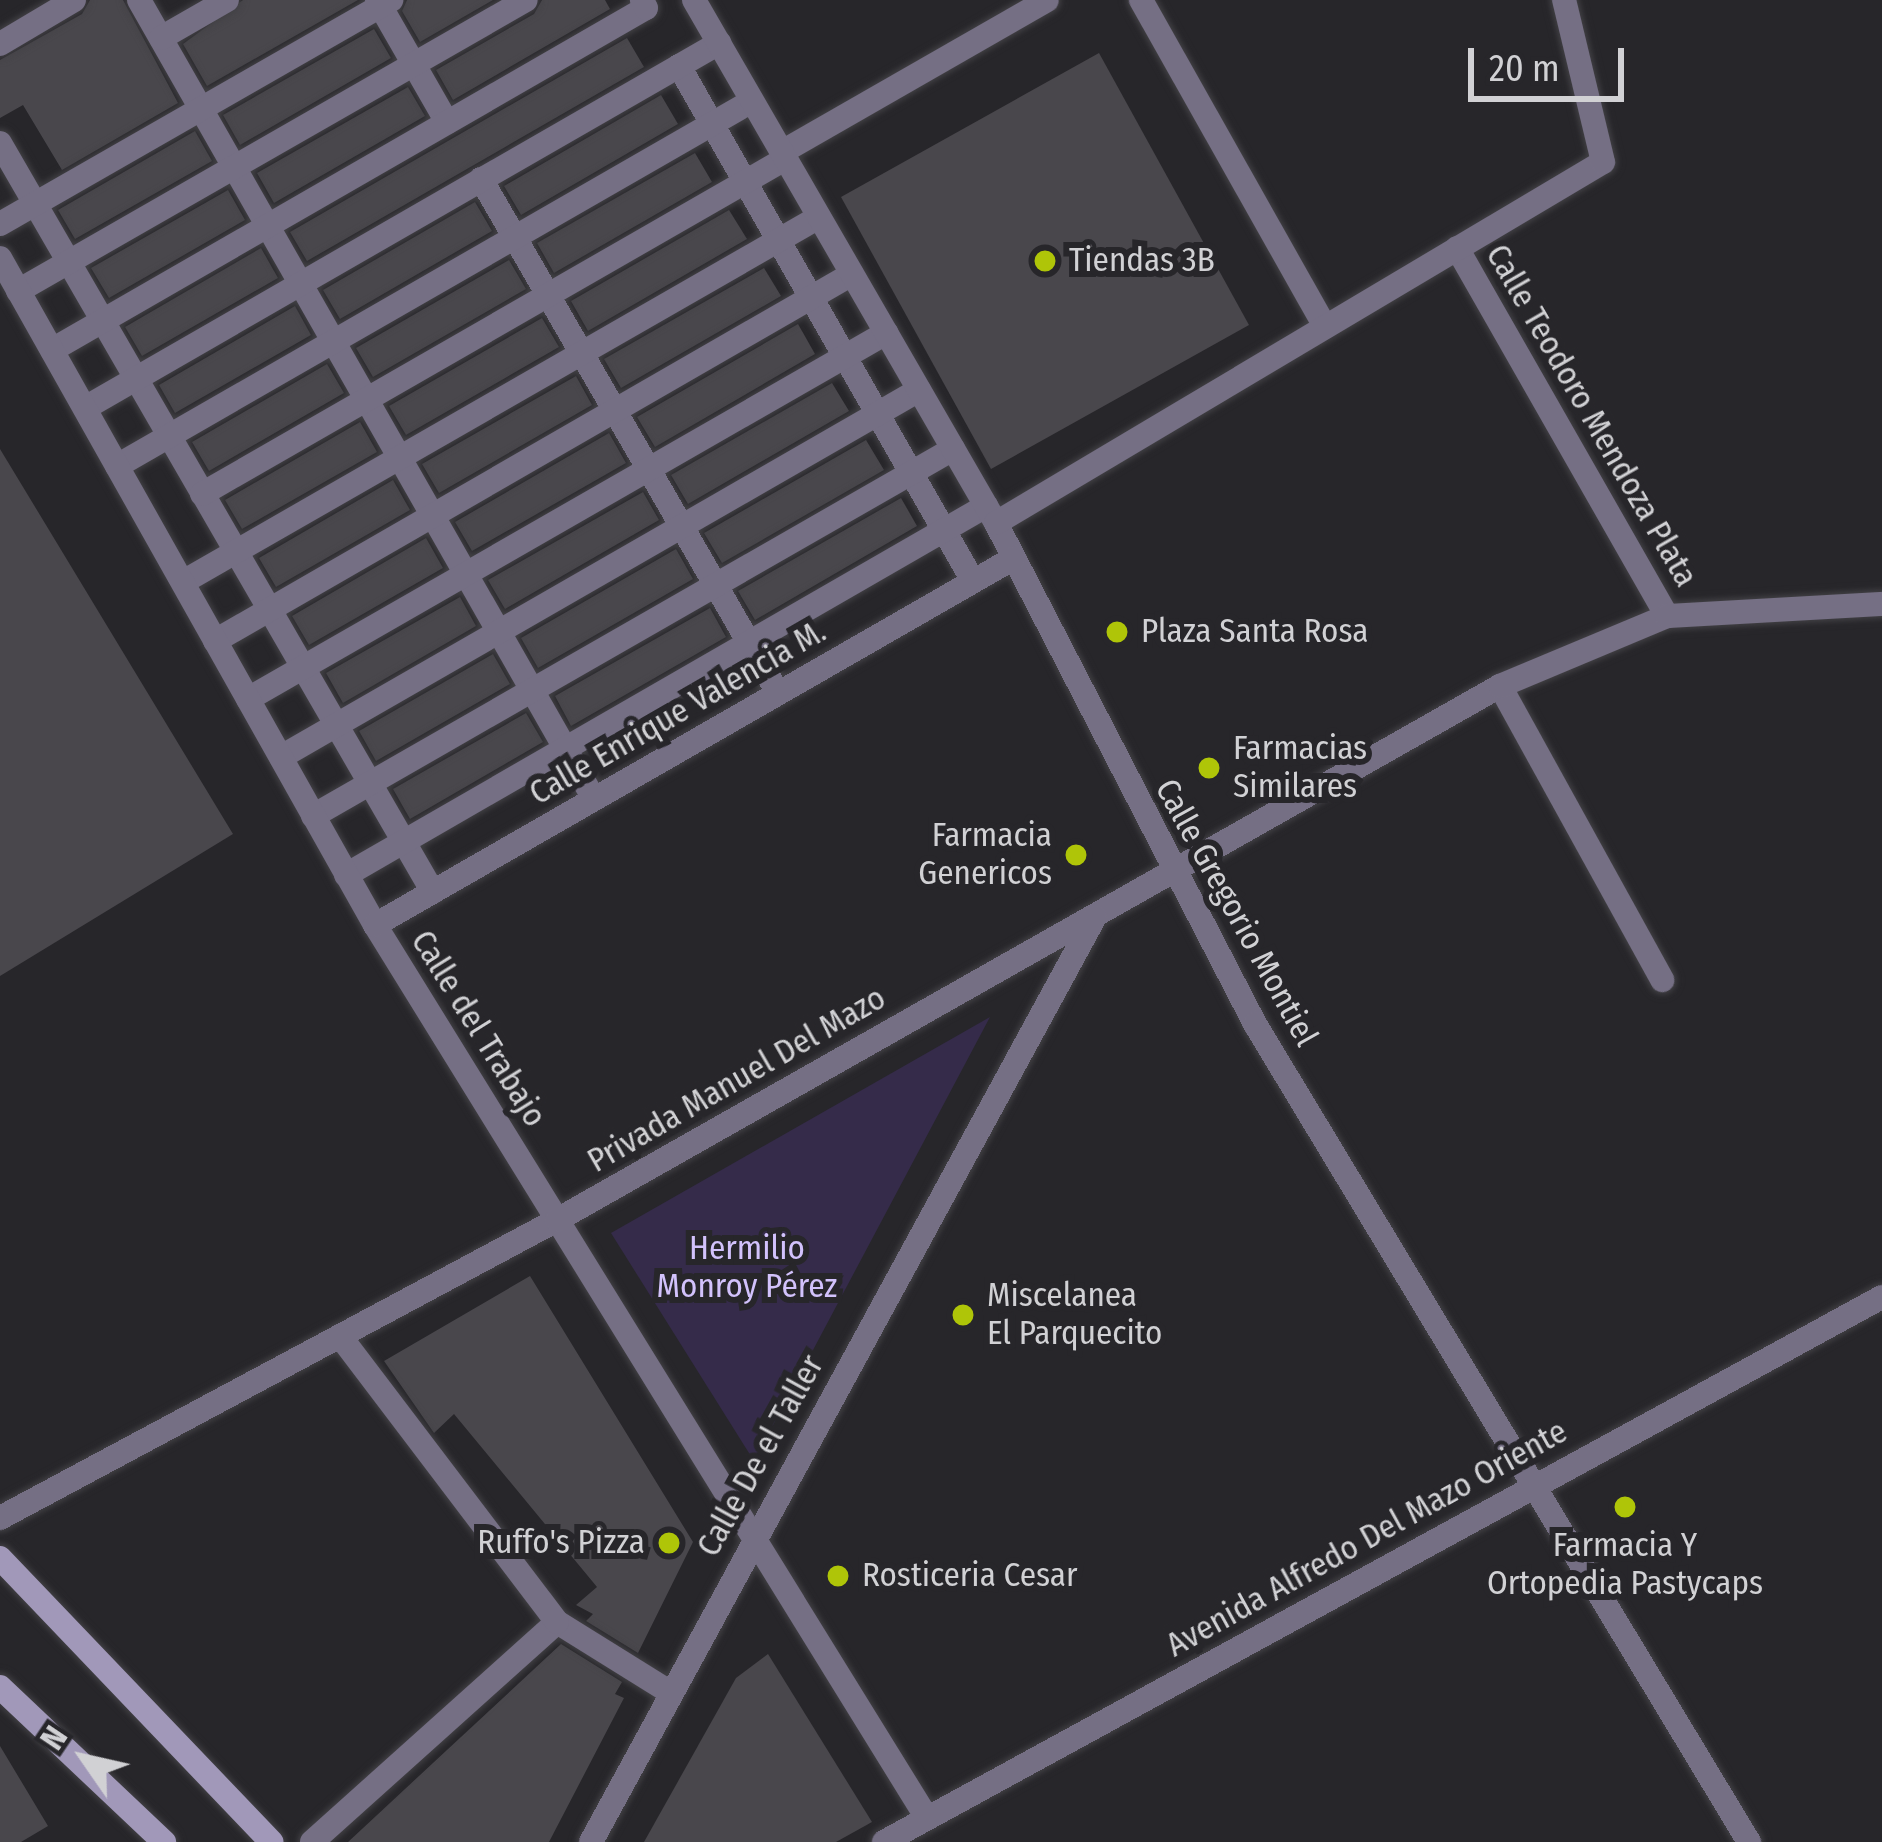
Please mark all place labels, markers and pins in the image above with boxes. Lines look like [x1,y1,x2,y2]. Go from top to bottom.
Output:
place label: Tiendas 3B [1069,241,1215,281]
marker: Tiendas 3B [1032,248,1058,274]
place label: Plaza Santa Rosa [1141,612,1369,652]
marker: Plaza Santa Rosa [1104,619,1130,645]
place label: Farmacias Similares [1233,729,1367,807]
marker: Farmacias Similares [1196,755,1222,781]
place label: Farmacia Genericos [918,816,1052,894]
marker: Farmacia Genericos [1063,842,1089,868]
place label: Miscelanea El Parquecito [987,1276,1162,1354]
marker: Miscelanea El Parquecito [950,1302,976,1328]
marker: Farmacia Y Ortopedia Pastycaps [1612,1494,1638,1520]
place label: Ruffo's Pizza [477,1523,645,1563]
place label: Farmacia Y Ortopedia Pastycaps [1487,1526,1763,1604]
marker: Ruffo's Pizza [656,1530,682,1556]
place label: Rosticeria Cesar [862,1556,1078,1596]
marker: Rosticeria Cesar [825,1563,851,1589]

